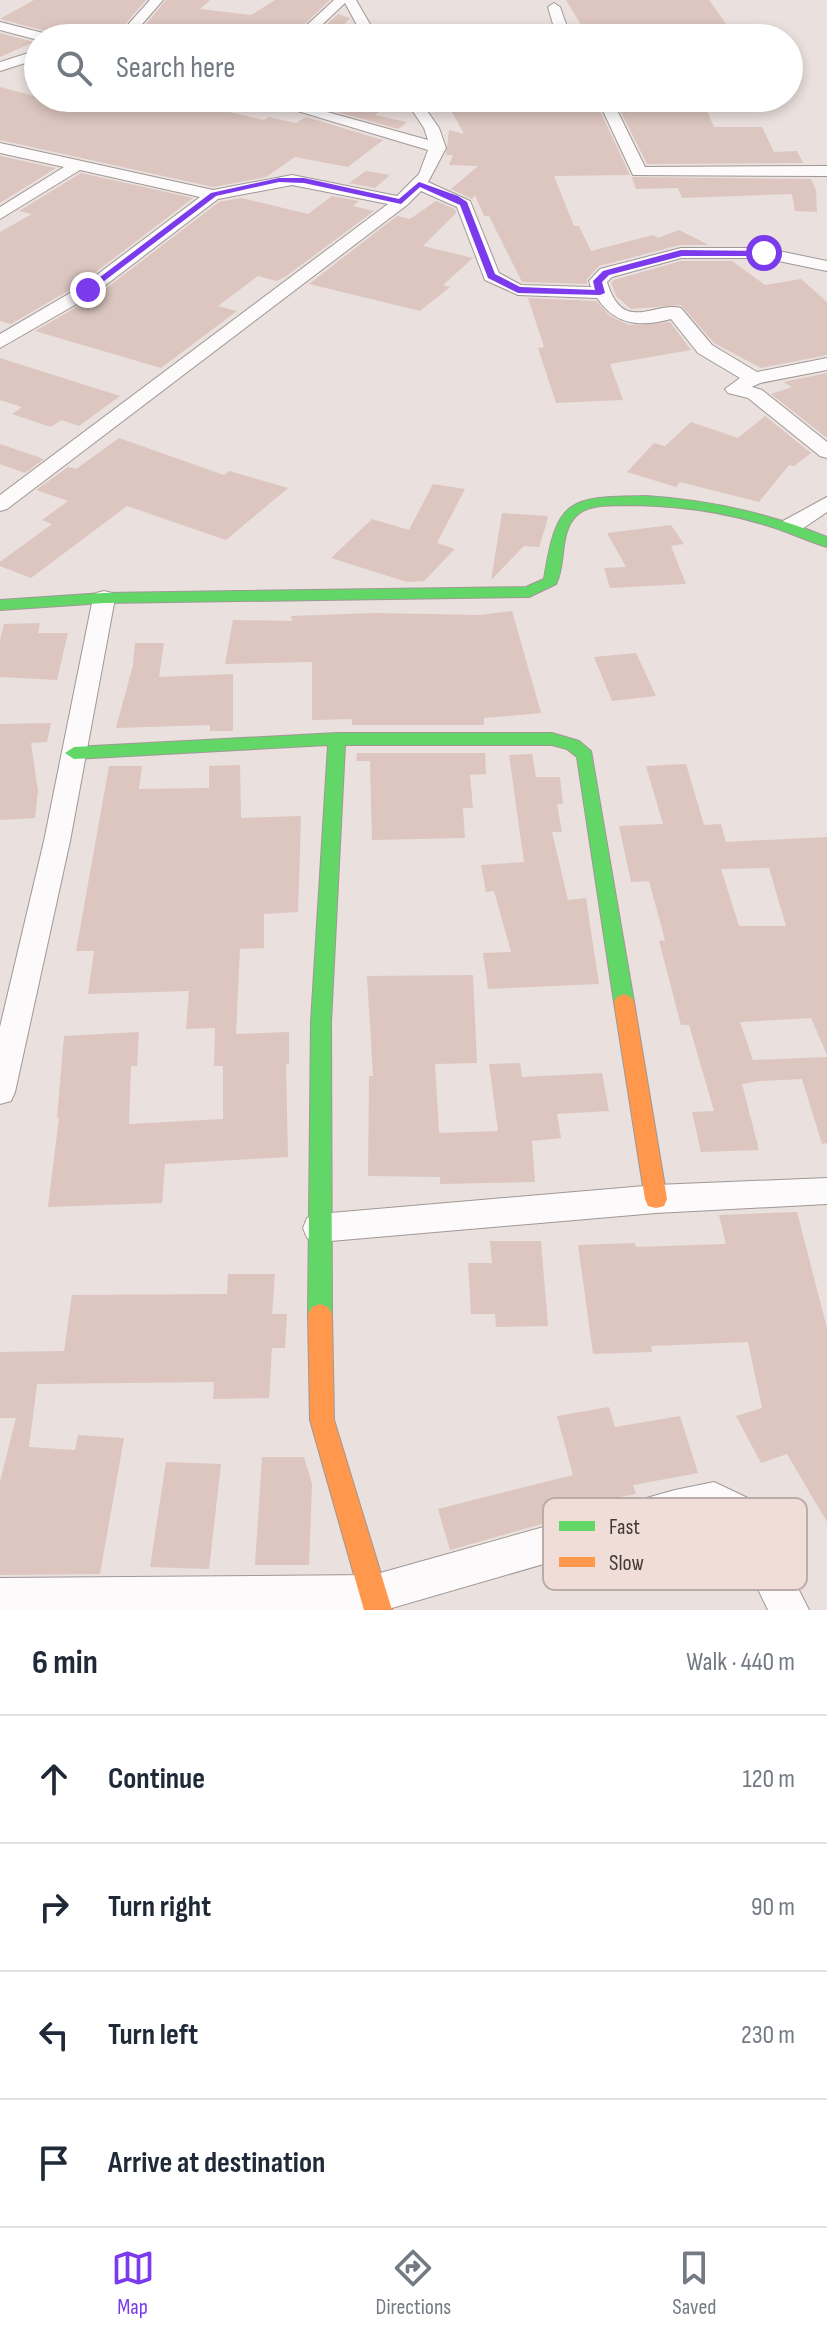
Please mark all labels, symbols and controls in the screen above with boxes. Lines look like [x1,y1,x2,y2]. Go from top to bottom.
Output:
search box [24,24,803,112]
icon: search [52,46,96,90]
text: Search here [116,50,235,86]
route start [746,235,782,271]
route end [70,272,106,308]
legend [543,1498,807,1590]
text: Fast [609,1514,640,1541]
text: Slow [609,1550,644,1577]
text: 6 min [32,1642,98,1683]
text: Walk · 440 m [686,1647,795,1678]
icon: ahead [32,1757,76,1801]
text: Continue [108,1761,205,1797]
text: 120 m [742,1764,795,1795]
icon: right [32,1885,76,1929]
text: Turn right [108,1889,211,1925]
text: 90 m [751,1892,795,1923]
icon: left [32,2013,76,2057]
text: Turn left [108,2017,198,2053]
text: 230 m [741,2020,795,2051]
icon: arrive [32,2141,76,2185]
text: Arrive at destination [108,2145,325,2181]
tab: Map [111,2246,155,2321]
tab: Directions [376,2246,451,2321]
tab: Saved [672,2246,716,2321]

